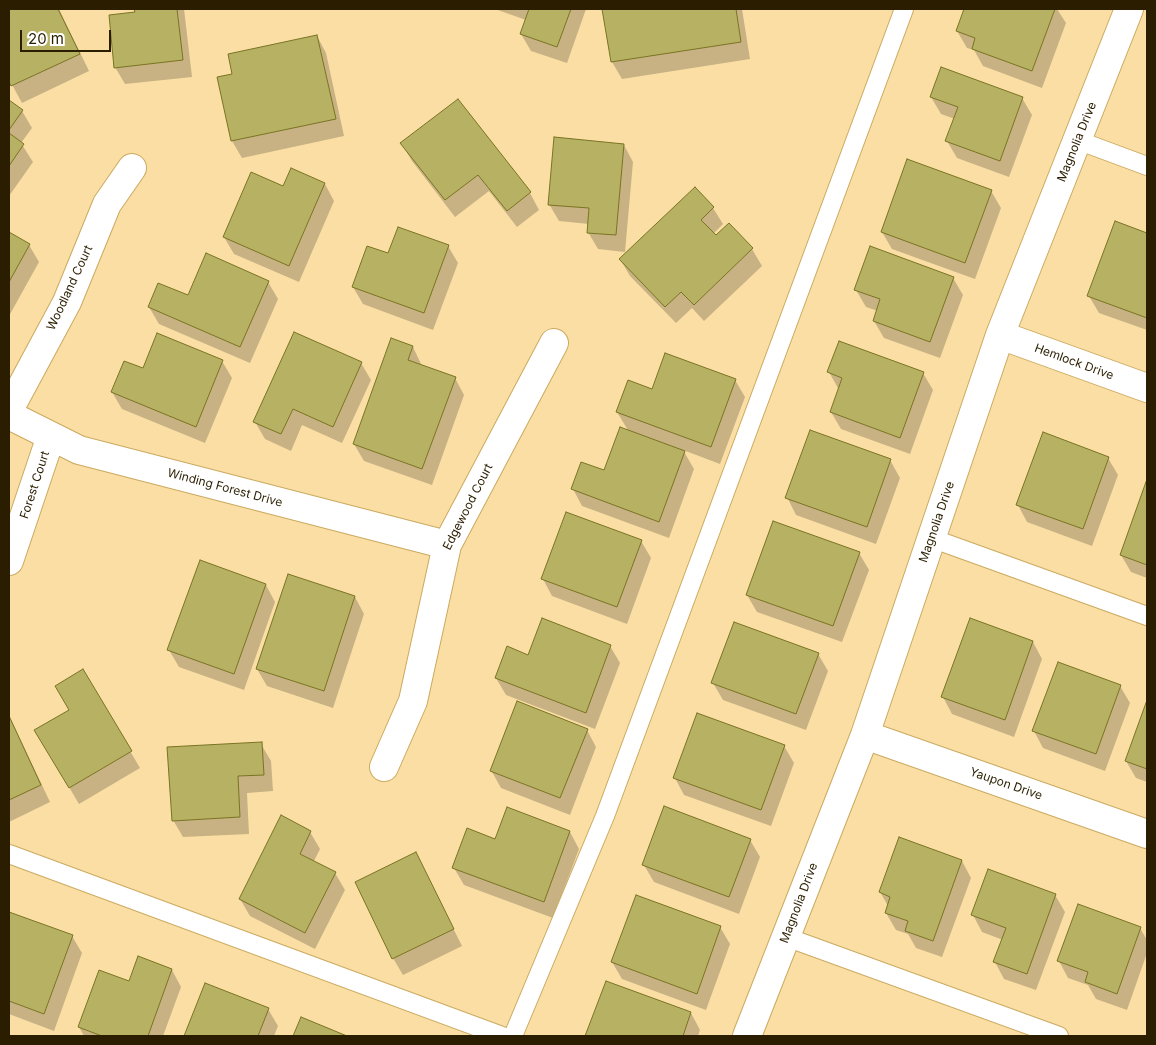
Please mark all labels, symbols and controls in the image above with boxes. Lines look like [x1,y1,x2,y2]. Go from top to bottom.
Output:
scale bar [22,20,114,52]
text: 20 m [28,29,64,48]
street label: Magnolia Drive [1054,100,1100,184]
street label: Woodland Court [44,243,96,333]
street label: Hemlock Drive [1032,341,1116,383]
street label: Forest Court [17,449,53,521]
street label: Edgewood Court [440,461,496,553]
street label: Winding Forest Drive [166,466,284,510]
street label: Magnolia Drive [916,480,958,564]
street label: Yaupon Drive [968,765,1044,803]
street label: Magnolia Drive [777,861,821,945]

